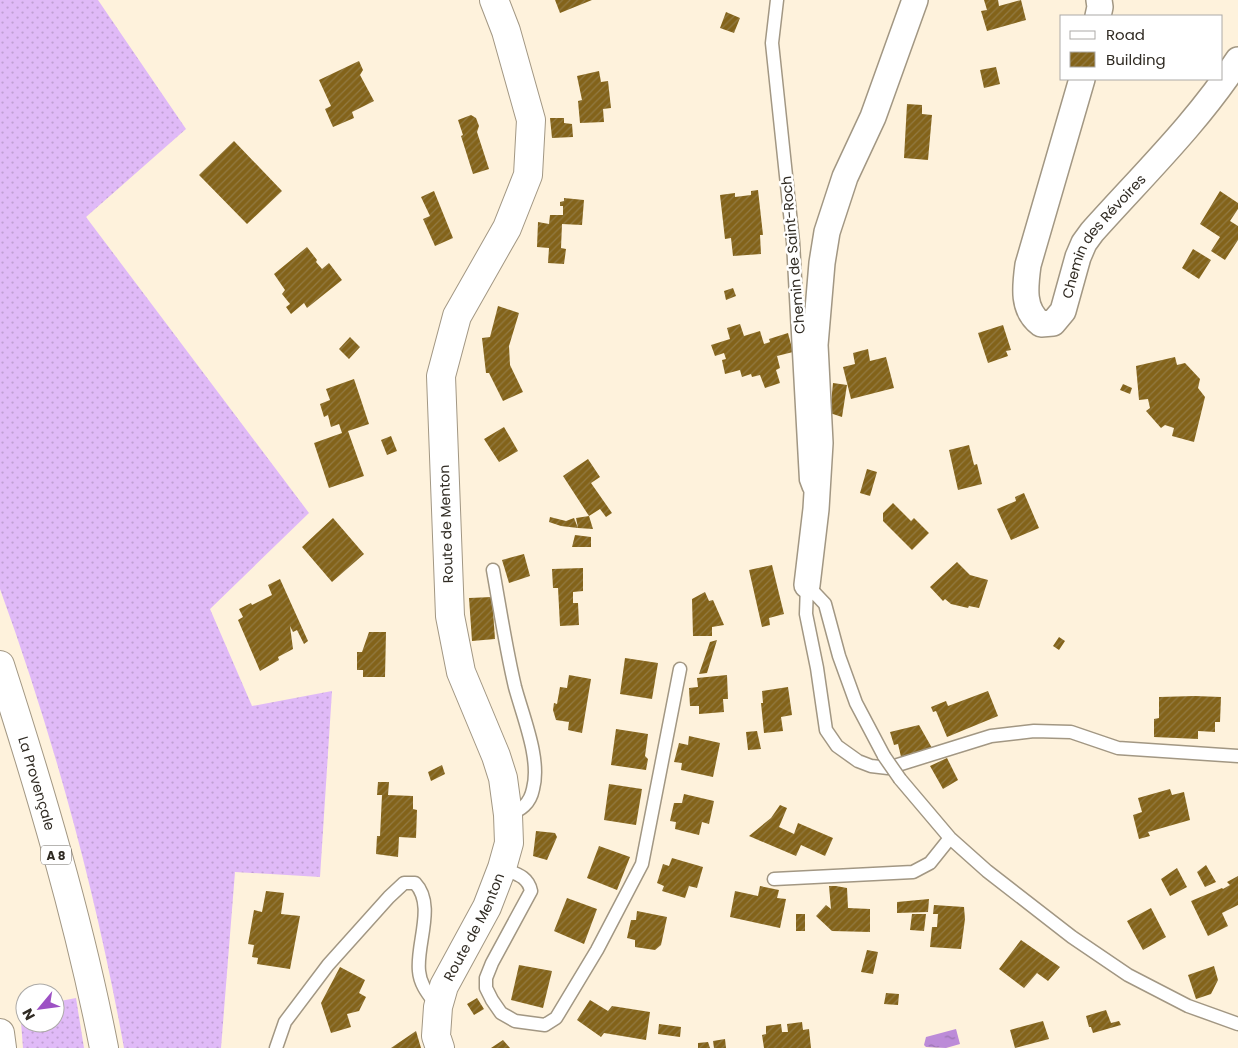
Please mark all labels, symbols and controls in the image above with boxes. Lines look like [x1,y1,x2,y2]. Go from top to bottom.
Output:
legend [1060,15,1223,80]
text: Road [1106,24,1145,45]
text: Building [1106,49,1166,70]
street label: Chemin des Révoires [1057,170,1150,301]
street label: Chemin de Saint-Roch [776,175,810,335]
street label: Route de Menton [434,464,458,584]
street label: La Provençale [13,734,60,833]
road number: A 8 [41,846,71,864]
street label: Route de Menton [439,870,509,985]
north arrow [15,983,65,1033]
text: N [17,1005,40,1024]

